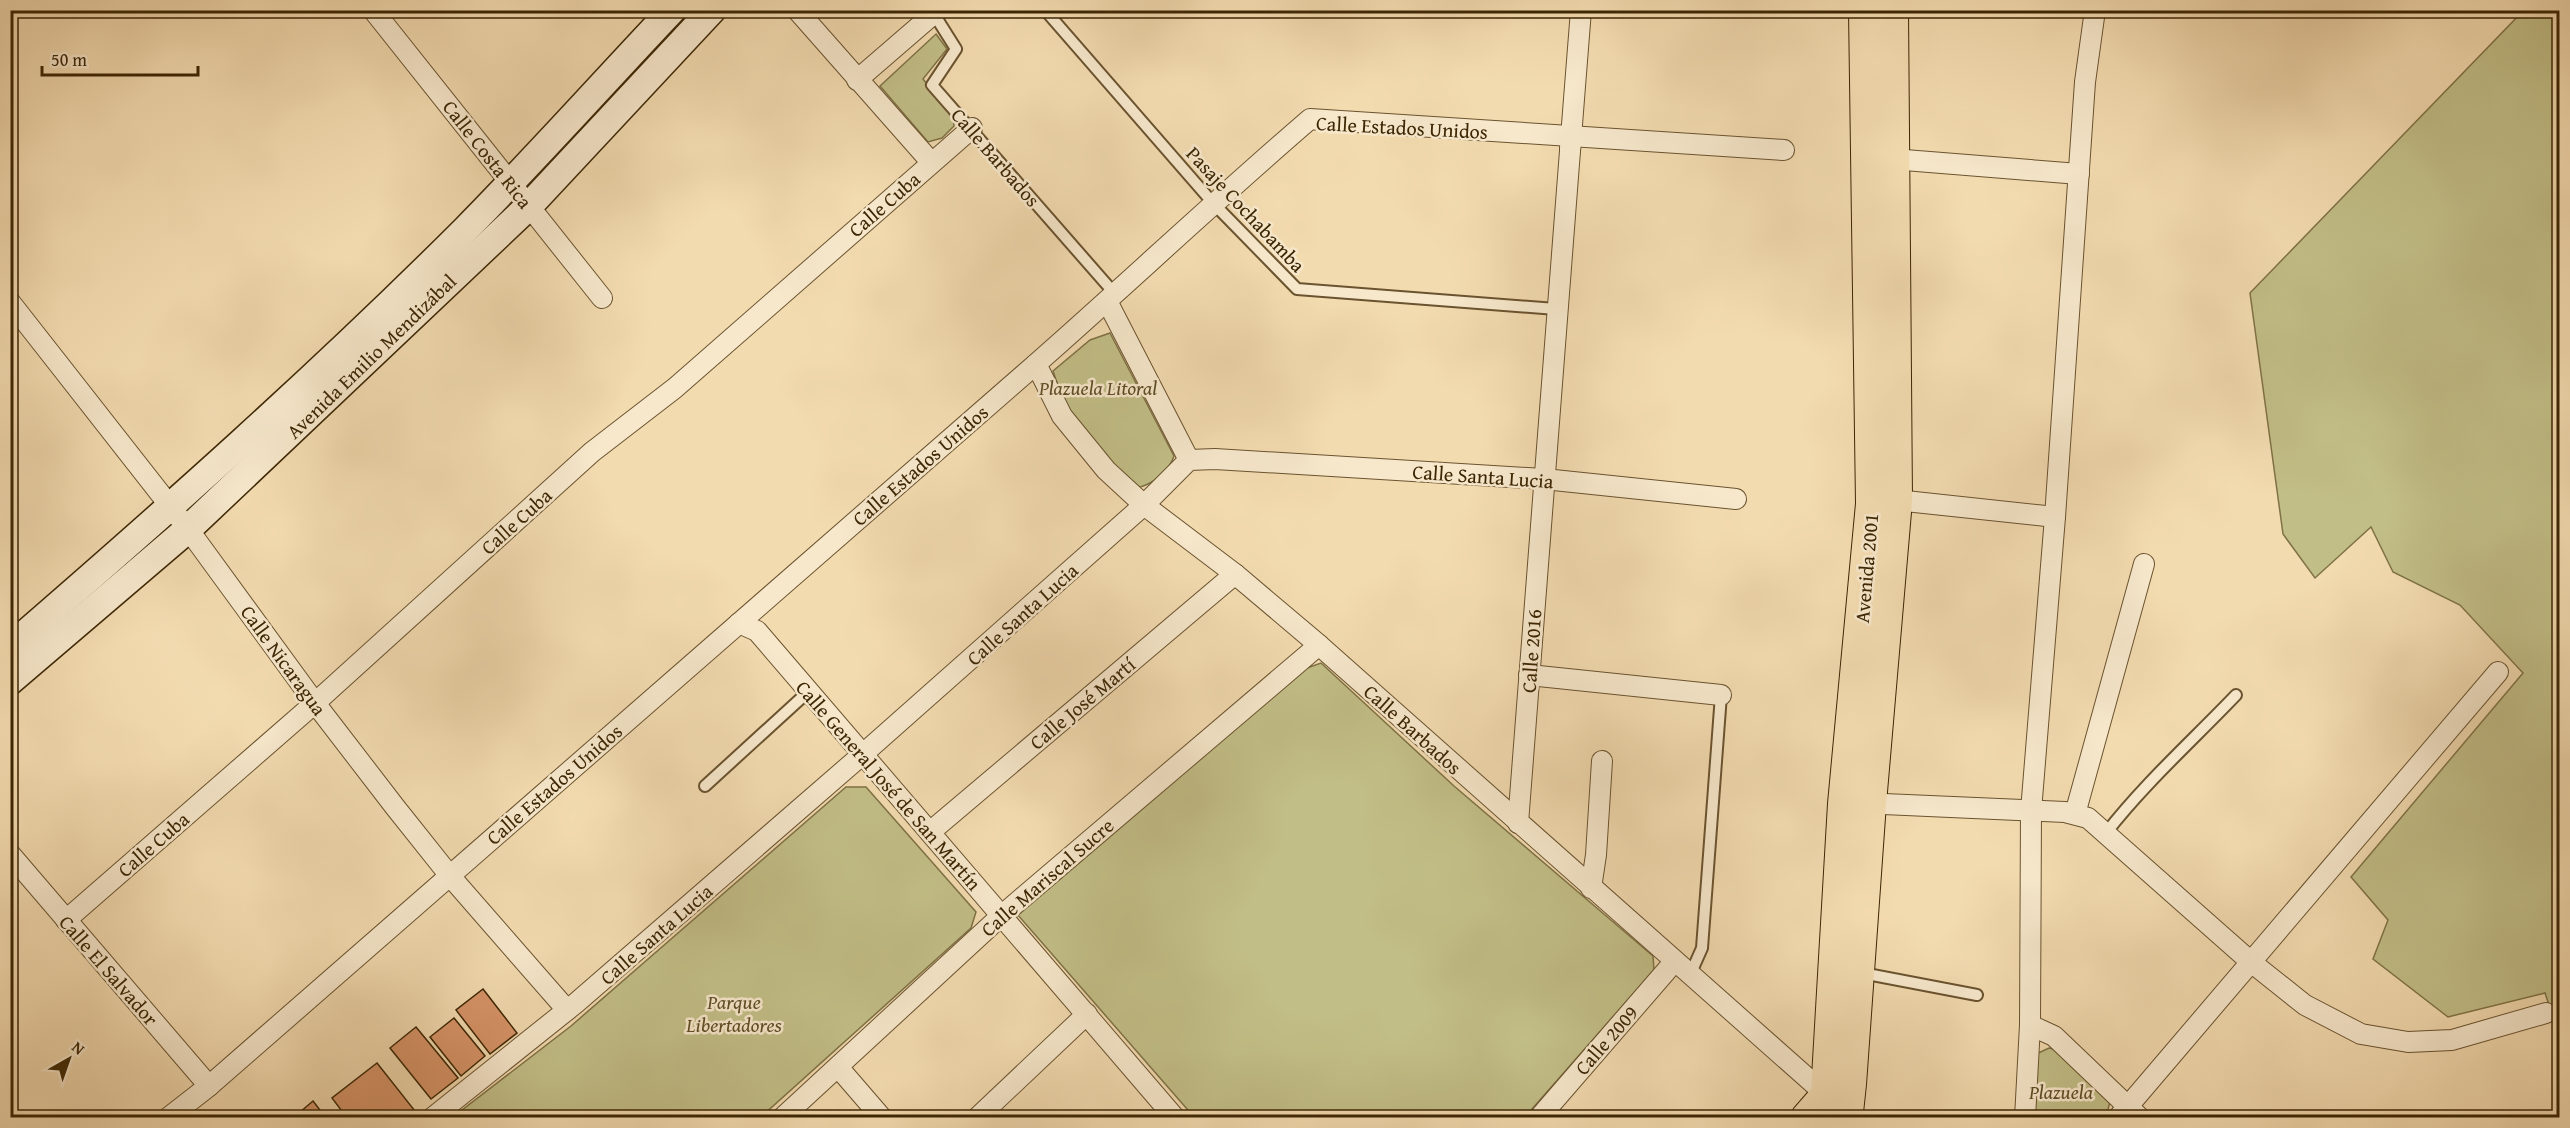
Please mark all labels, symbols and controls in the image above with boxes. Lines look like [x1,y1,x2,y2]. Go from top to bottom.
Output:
scale bar [42,39,198,77]
text: 50 m [51,46,87,73]
street label: Calle Costa Rica [436,94,540,215]
street label: Calle Barbados [945,101,1047,213]
street label: Calle Estados Unidos [1315,108,1489,146]
street label: Pasaje Cochabamba [1180,139,1313,279]
street label: Calle Cuba [842,164,927,243]
street label: Avenida Emilio Mendizábal [280,267,463,445]
park label: Plazuela Litoral [1038,373,1157,402]
street label: Calle Estados Unidos [846,398,994,532]
street label: Calle Santa Lucia [1412,457,1555,495]
street label: Calle Cuba [474,481,558,561]
street label: Avenida 2001 [1847,512,1885,624]
street label: Calle Santa Lucia [960,556,1085,672]
street label: Calle Nicaragua [234,599,334,722]
street label: Calle 2016 [1514,608,1548,694]
street label: Calle José Martí [1023,650,1142,756]
street label: Calle General José de San Martín [789,674,989,896]
street label: Calle Barbados [1358,677,1468,781]
street label: Calle Estados Unidos [480,717,628,851]
street label: Calle Cuba [111,804,196,883]
street label: Calle Mariscal Sucre [974,811,1120,943]
street label: Calle Santa Lucia [593,876,719,991]
street label: Calle El Salvador [53,908,165,1032]
park label: Parque Libertadores [685,987,782,1039]
street label: Calle 2009 [1568,999,1644,1081]
north arrow [39,1029,99,1089]
text: N [67,1035,91,1060]
park label: Plazuela [2028,1077,2094,1106]

